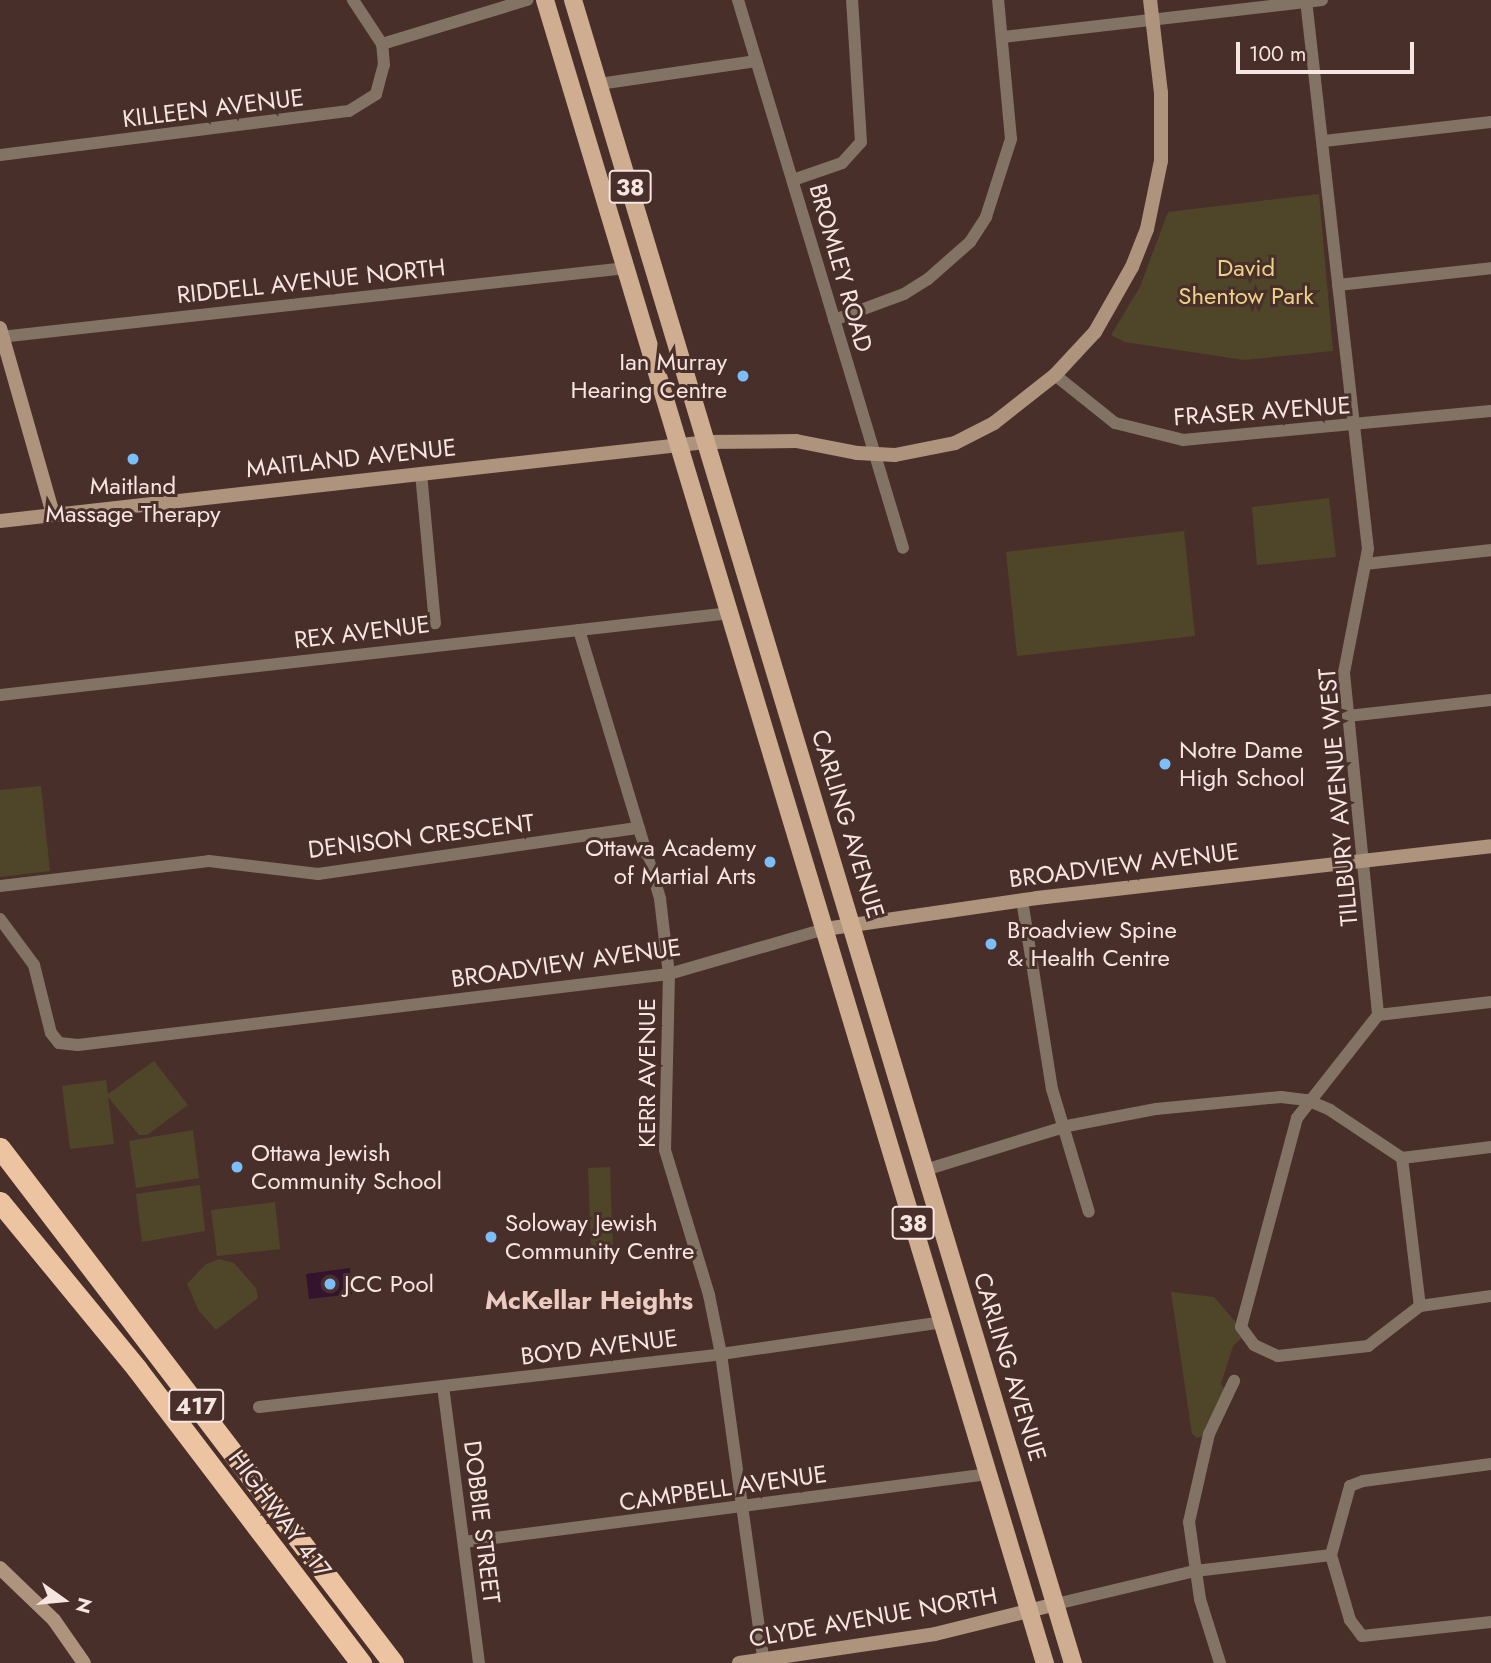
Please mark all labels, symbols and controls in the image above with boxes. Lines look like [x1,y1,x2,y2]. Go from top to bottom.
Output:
scale bar [1239,28,1418,72]
text: 100 m [1249,39,1306,69]
street label: KILLEEN AVENUE [121,83,305,133]
road number: 38 [607,168,653,206]
street label: BROMLEY ROAD [803,181,879,355]
street label: RIDDELL AVENUE NORTH [175,253,447,309]
park label: David Shentow Park [1178,254,1314,310]
place label: Ian Murray Hearing Centre [571,348,727,404]
marker: Ian Murray Hearing Centre [733,366,753,386]
street label: FRASER AVENUE [1172,390,1352,432]
street label: MAITLAND AVENUE [245,433,457,483]
marker: Maitland Massage Therapy [123,449,143,469]
place label: Maitland Massage Therapy [46,472,220,528]
street label: REX AVENUE [293,609,431,655]
street label: TILLBURY AVENUE WEST [1312,667,1364,927]
street label: CARLING AVENUE [806,726,890,922]
place label: Notre Dame High School [1179,736,1305,792]
marker: Notre Dame High School [1157,756,1173,772]
street label: DENISON CRESCENT [306,808,536,864]
place label: Ottawa Academy of Martial Arts [585,834,756,890]
street label: BROADVIEW AVENUE [1007,837,1241,893]
marker: Ottawa Academy of Martial Arts [762,854,778,870]
place label: Broadview Spine & Health Centre [1007,916,1177,972]
street label: BROADVIEW AVENUE [449,933,683,993]
marker: Broadview Spine & Health Centre [981,934,1001,954]
street label: KERR AVENUE [633,998,661,1148]
place label: Ottawa Jewish Community School [251,1139,442,1195]
marker: Ottawa Jewish Community School [229,1159,245,1175]
road number: 38 [890,1204,936,1242]
place label: Soloway Jewish Community Centre [505,1209,694,1265]
marker: Soloway Jewish Community Centre [483,1229,499,1245]
street label: CARLING AVENUE [968,1269,1052,1465]
place label: JCC Pool [344,1270,434,1298]
marker: JCC Pool [322,1276,338,1292]
district label: McKellar Heights [485,1285,693,1317]
street label: BOYD AVENUE [519,1323,679,1371]
road number: 417 [168,1386,224,1426]
street label: DOBBIE STREET [458,1439,506,1605]
street label: HIGHWAY 417 [223,1444,337,1584]
street label: CAMPBELL AVENUE [617,1459,829,1517]
north arrow [28,1565,98,1635]
street label: CLYDE AVENUE NORTH [747,1581,999,1653]
text: N [69,1595,99,1616]

